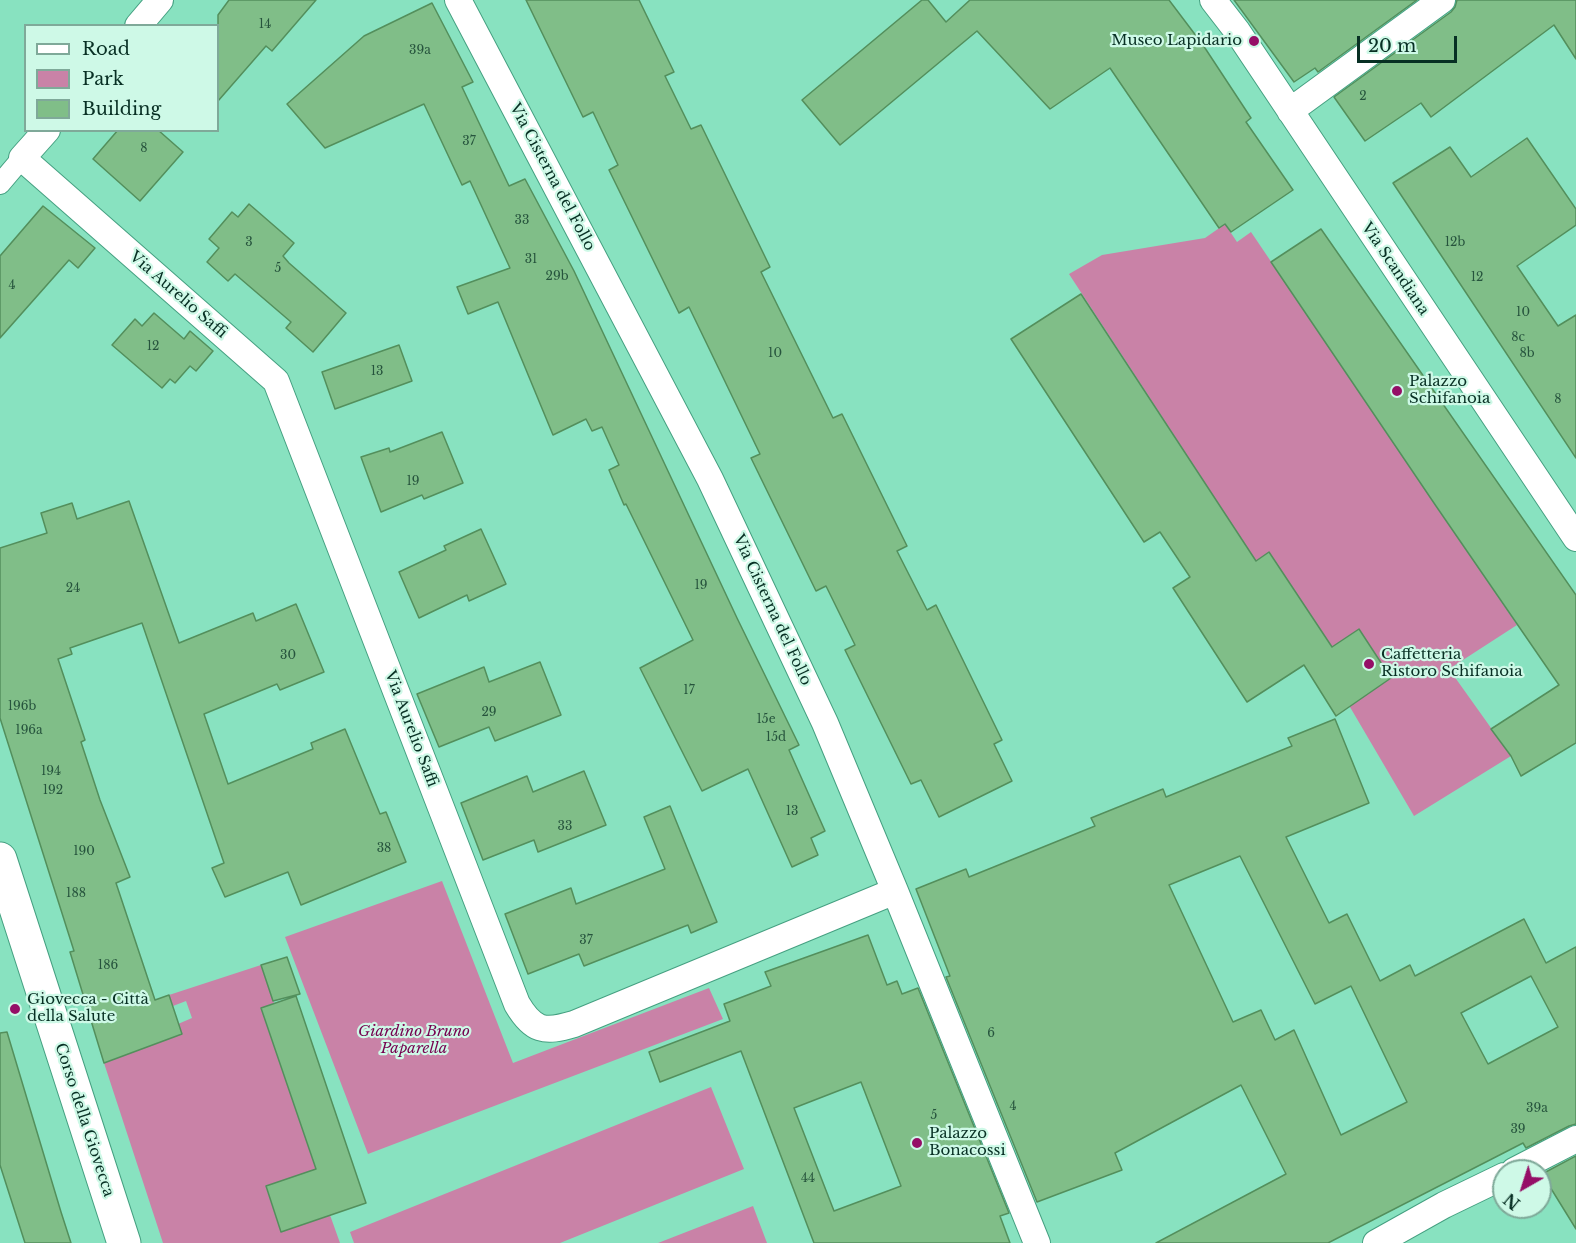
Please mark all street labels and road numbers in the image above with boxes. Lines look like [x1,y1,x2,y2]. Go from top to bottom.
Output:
street label: Via Cisterna del Follo [505,100,599,254]
street label: Via Scandiana [1357,219,1433,319]
street label: Via Aurelio Saffi [126,248,230,342]
street label: Via Cisterna del Follo [729,532,815,688]
street label: Via Aurelio Saffi [381,668,441,790]
street label: Corso della Giovecca [51,1041,117,1199]

